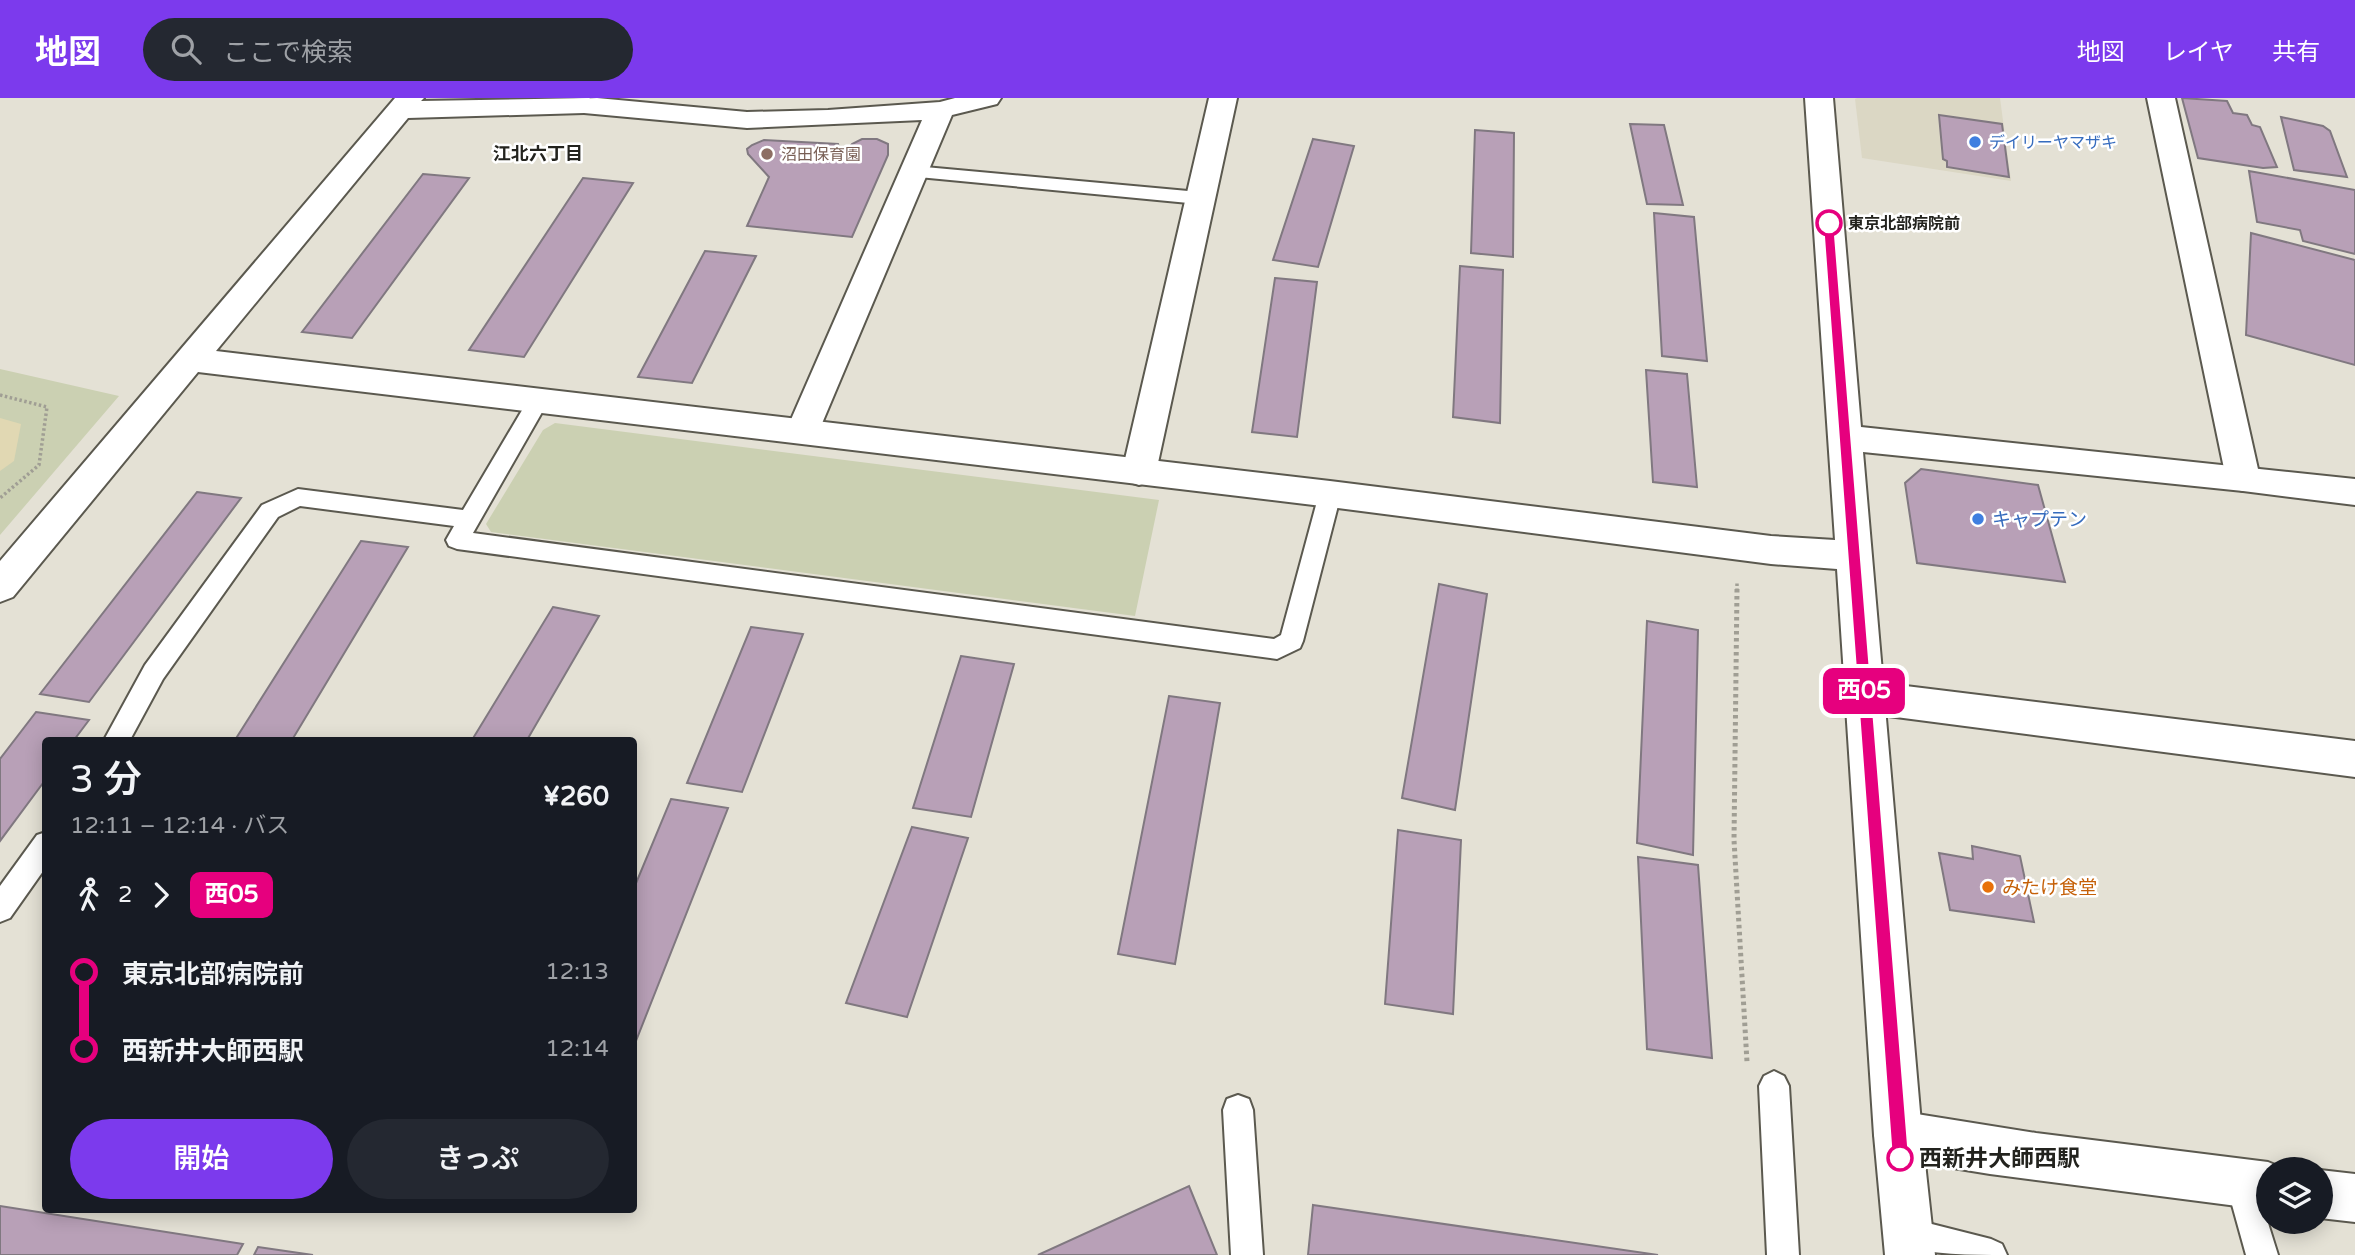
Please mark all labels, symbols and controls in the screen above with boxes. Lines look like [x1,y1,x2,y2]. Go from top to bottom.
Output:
search box [143,18,633,81]
icon: search [167,30,205,68]
text: 地図 [35,33,101,72]
text: ここで検索 [223,37,353,68]
text: 地図 [2077,38,2125,67]
text: レイヤ [2163,38,2234,67]
text: 共有 [2272,38,2320,67]
place label: デイリーヤマザキ [1989,133,2117,153]
marker: デイリーヤマザキ [1967,134,1983,150]
district label: 江北六丁目 [493,143,583,165]
place label: 沼田保育園 [781,145,861,165]
marker: 沼田保育園 [759,146,775,162]
marker: 東京北部病院前 [1816,210,1842,236]
place label: 東京北部病院前 [1848,214,1960,234]
place label: キャプテン [1992,509,2087,531]
marker: キャプテン [1970,511,1986,527]
line badge: 西05 [1824,668,1904,714]
text: 西05 [1837,676,1891,705]
text: 3 分 [70,757,142,803]
text: ¥260 [543,781,609,812]
text: 12:11 – 12:14 · バス [70,812,289,840]
icon: walk [70,876,108,914]
icon: forward [142,876,180,914]
place label: みたけ食堂 [2002,877,2097,899]
marker: みたけ食堂 [1980,879,1996,895]
text: 西05 [204,880,259,909]
text: 2 [118,881,132,909]
text: 12:13 [545,958,609,986]
text: 東京北部病院前 [122,959,304,990]
text: 12:14 [545,1035,609,1063]
text: 西新井大師西駅 [122,1036,304,1067]
button: 開始 [70,1119,333,1199]
button: きっぷ [347,1119,609,1199]
marker: 西新井大師西駅 [1887,1145,1913,1171]
place label: 西新井大師西駅 [1919,1145,2080,1173]
map controls [2256,1157,2333,1234]
button: layers [2256,1157,2333,1234]

